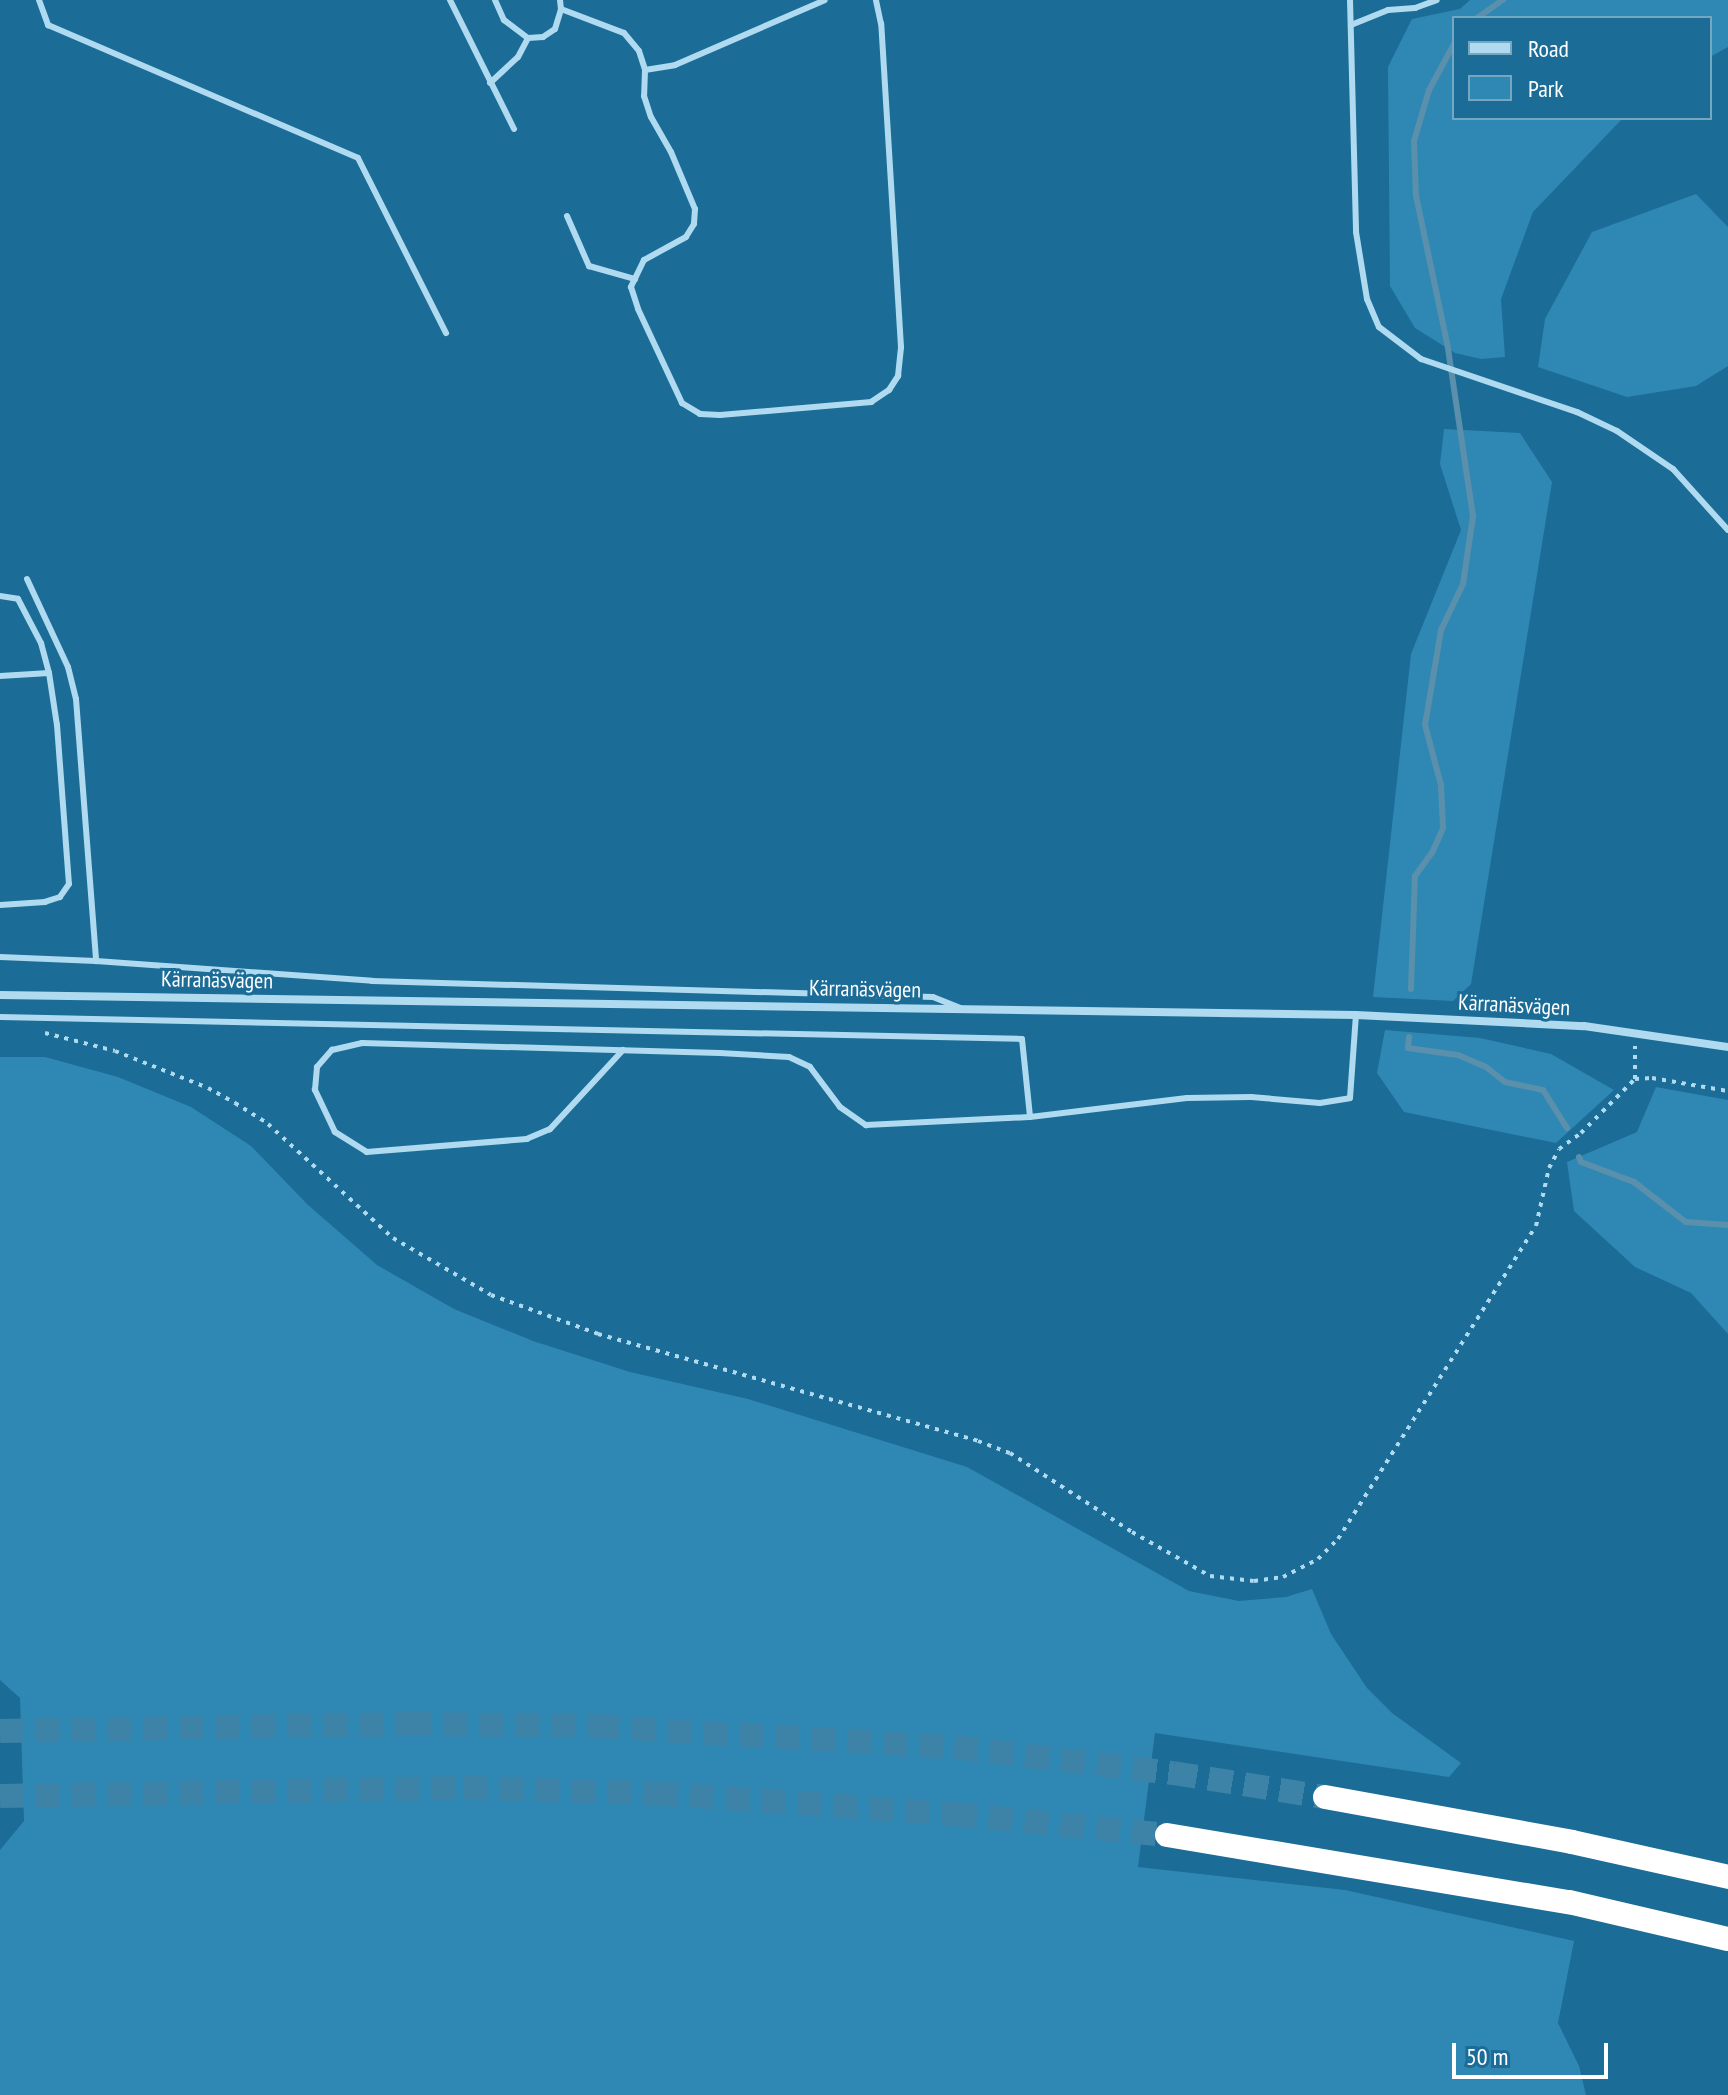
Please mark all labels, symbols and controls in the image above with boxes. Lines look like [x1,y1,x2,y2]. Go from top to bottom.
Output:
legend [1452,16,1712,120]
text: Road [1528,33,1569,64]
text: Park [1528,73,1564,104]
street label: Kärranäsvägen [161,966,273,994]
street label: Kärranäsvägen [809,975,921,1003]
street label: Kärranäsvägen [1457,989,1571,1021]
scale bar [1456,2027,1612,2077]
text: 50 m [1466,2041,1508,2072]

